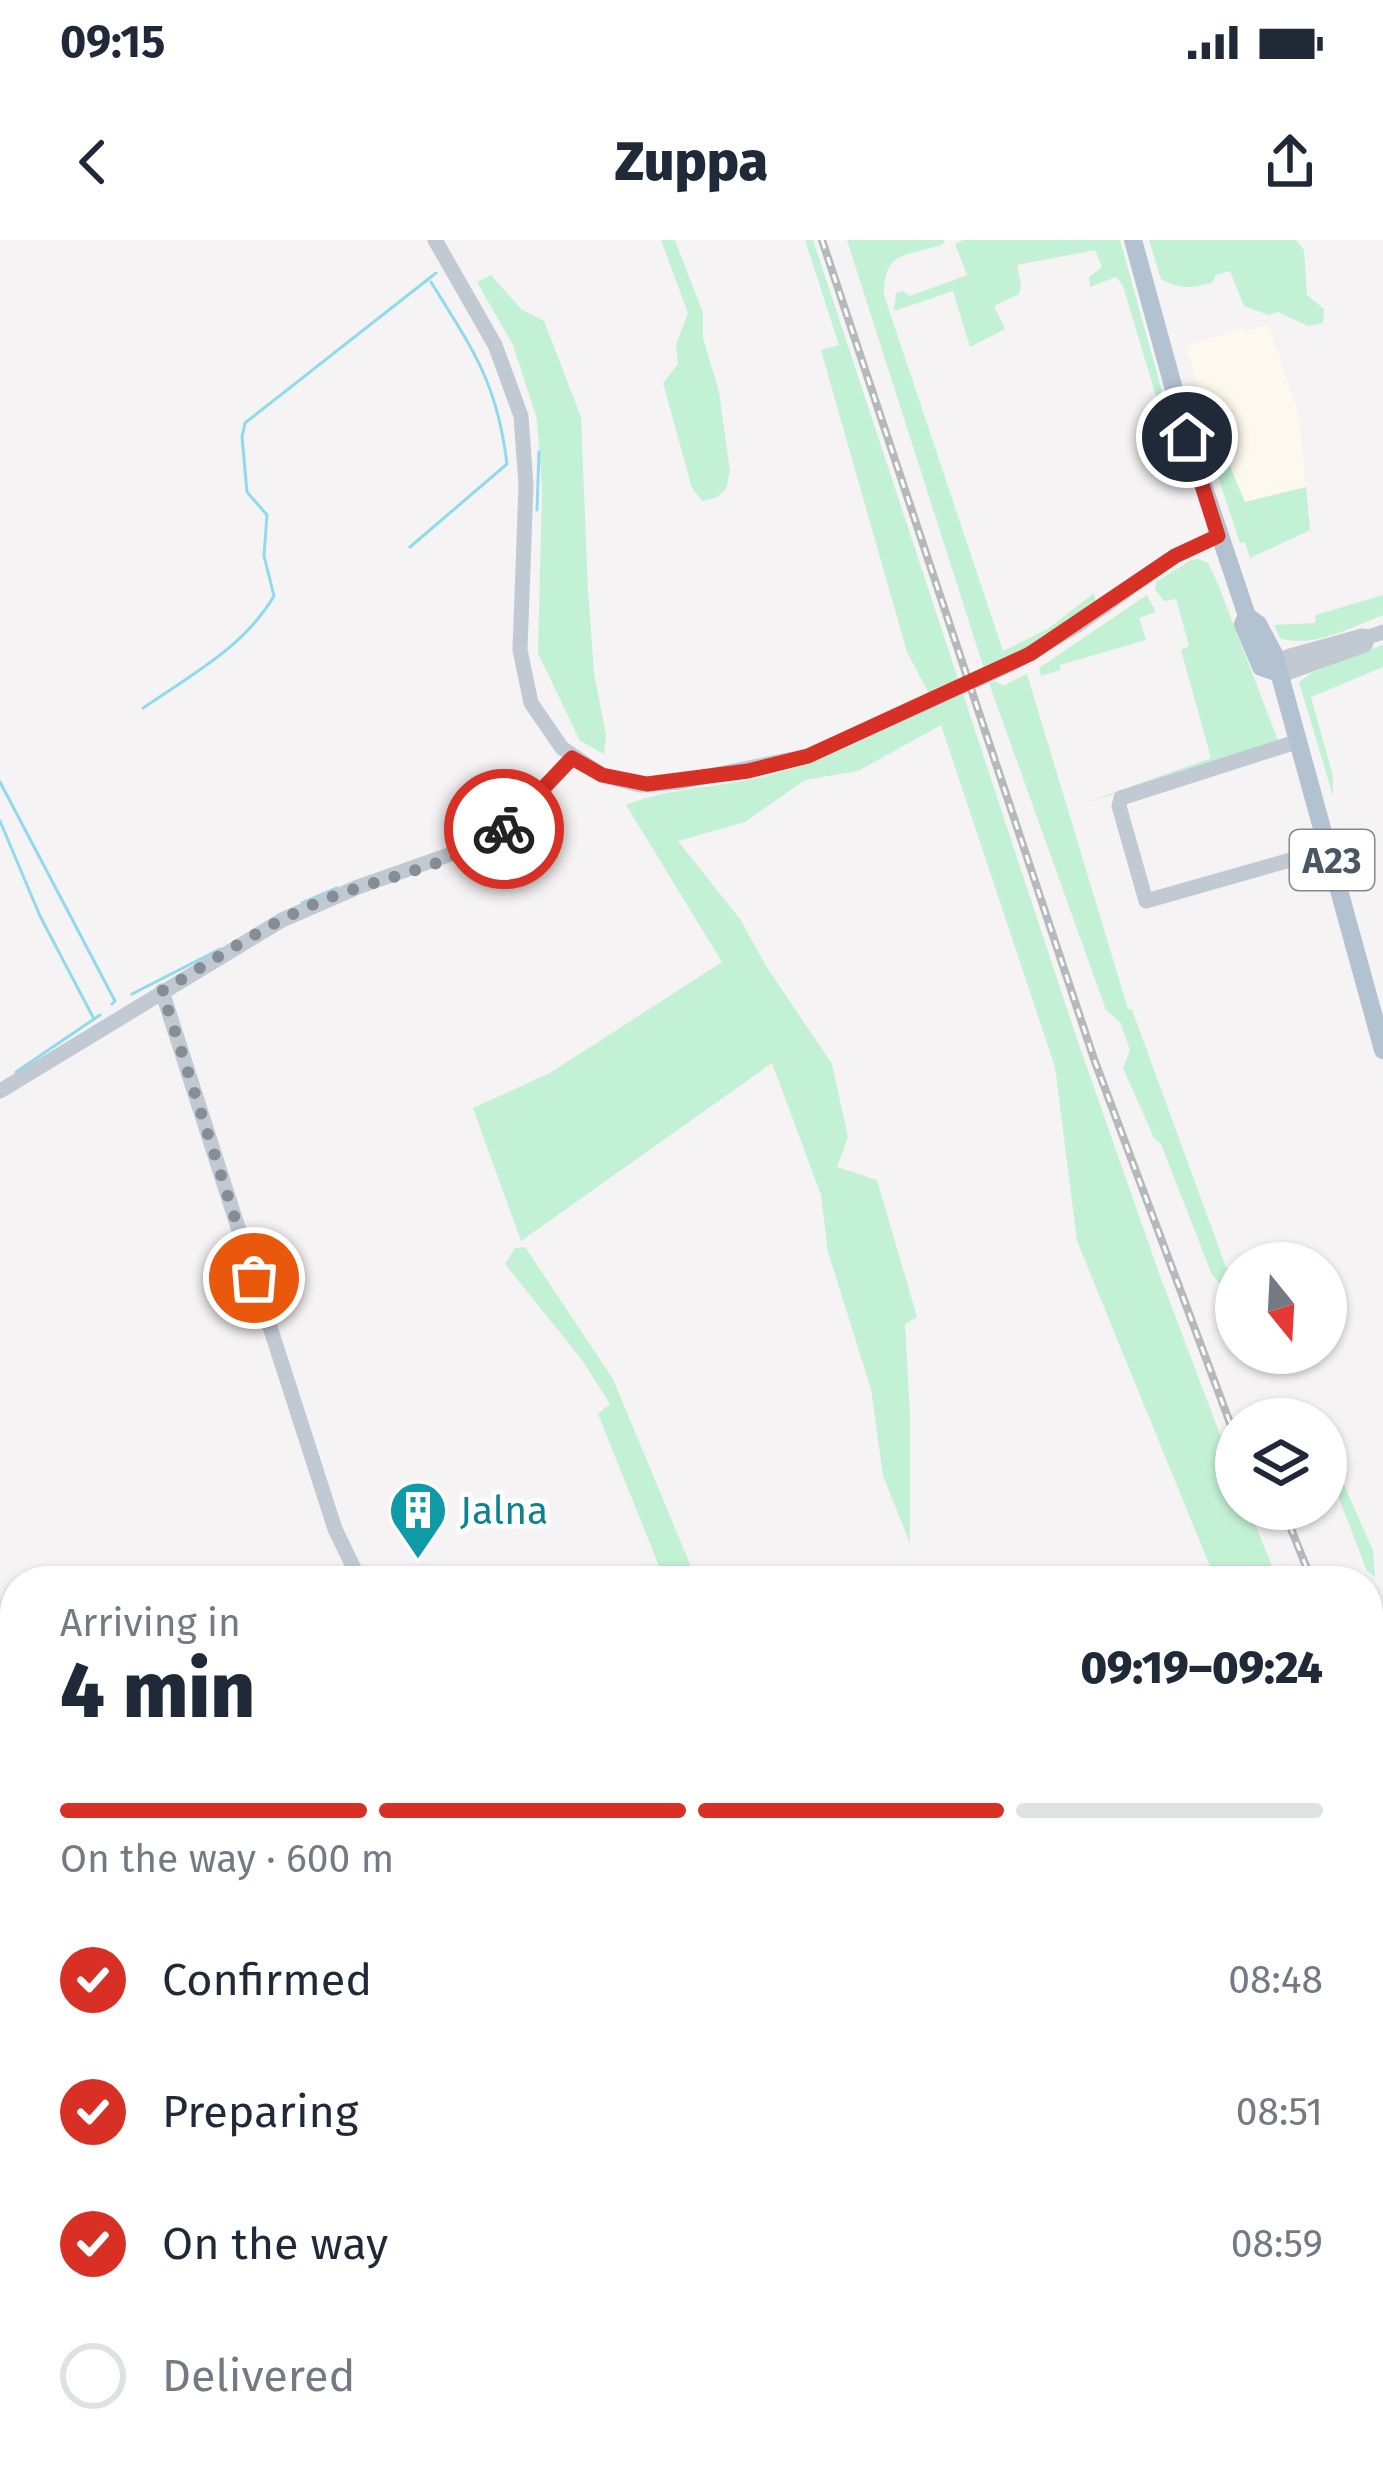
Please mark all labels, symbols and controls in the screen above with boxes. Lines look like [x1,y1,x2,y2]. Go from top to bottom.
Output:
text: 09:15 [60,15,165,69]
icon: back [60,129,126,195]
icon: share [1257,129,1323,195]
text: Zuppa [615,130,768,194]
pin [1136,386,1238,488]
icon: home [1154,404,1220,470]
courier [444,769,564,889]
icon: bike [471,796,537,862]
road number: A23 [1290,830,1374,890]
pin [203,1227,305,1329]
north arrow [1215,1242,1347,1374]
map controls [1215,1242,1347,1530]
icon: bag [221,1245,287,1311]
button: layers [1215,1398,1347,1530]
building icon: Jalna [387,1479,449,1561]
place label: Jalna [460,1488,548,1534]
text: Arriving in [60,1600,241,1646]
text: 09:19–09:24 [1080,1641,1323,1695]
text: 4 min [60,1644,255,1738]
text: On the way · 600 m [60,1836,394,1882]
icon: check [60,1947,126,2013]
text: Confirmed [162,1953,372,2007]
text: 08:48 [1228,1957,1323,2003]
icon: check [60,2079,126,2145]
text: Preparing [162,2085,358,2139]
text: 08:51 [1236,2089,1323,2135]
icon: check [60,2211,126,2277]
text: On the way [162,2217,388,2271]
text: 08:59 [1231,2221,1323,2267]
text: Delivered [162,2349,355,2403]

